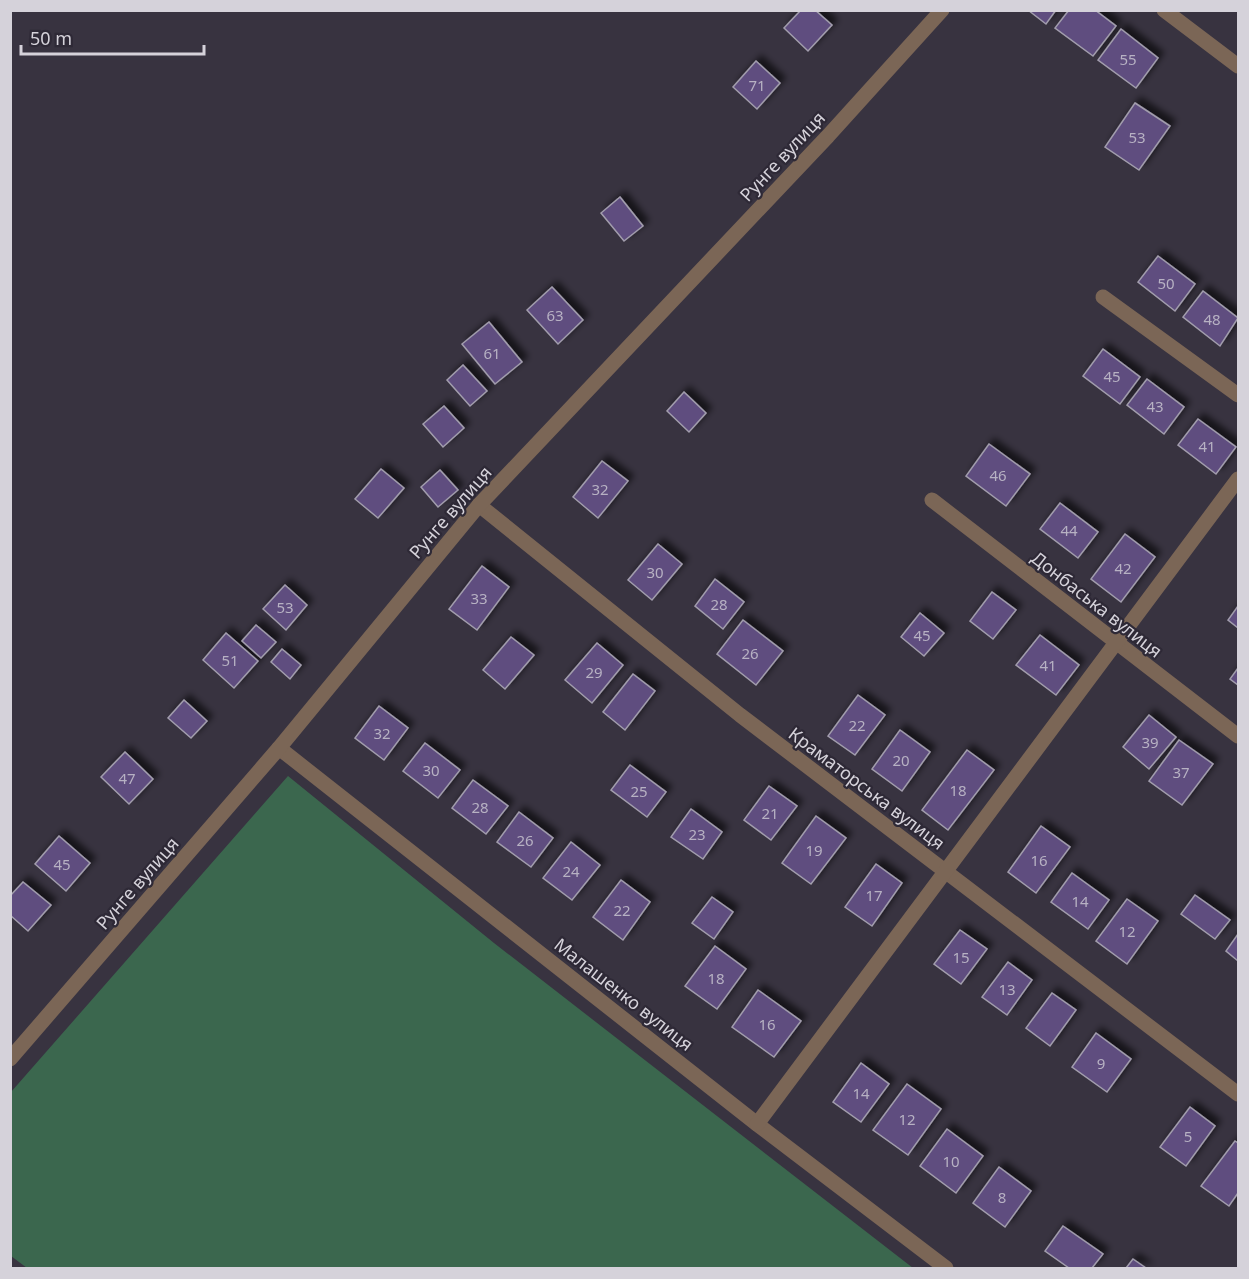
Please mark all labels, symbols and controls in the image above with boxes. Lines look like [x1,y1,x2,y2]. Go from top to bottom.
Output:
scale bar [21,18,204,56]
text: 50 m [30,26,72,50]
house number: 55 [1119,49,1137,69]
house number: 71 [748,75,766,95]
street label: Рунге вулиця [734,106,830,206]
house number: 53 [1128,127,1146,147]
house number: 50 [1157,273,1175,293]
house number: 63 [546,305,564,325]
house number: 48 [1203,309,1221,329]
house number: 61 [483,343,501,363]
house number: 45 [1103,366,1121,386]
house number: 43 [1146,396,1164,416]
house number: 41 [1198,436,1216,456]
street label: Рунге вулиця [403,461,497,563]
house number: 46 [989,465,1007,485]
house number: 32 [591,479,609,499]
house number: 44 [1060,520,1078,540]
street label: Донбаська вулиця [1027,545,1167,663]
house number: 42 [1114,558,1132,578]
house number: 30 [646,562,664,582]
house number: 33 [470,588,488,608]
house number: 28 [710,594,728,614]
house number: 53 [276,597,294,617]
house number: 45 [913,625,931,645]
house number: 26 [741,643,759,663]
house number: 51 [221,650,239,670]
house number: 41 [1039,655,1057,675]
house number: 29 [585,662,603,682]
house number: 22 [848,715,866,735]
street label: Краматорська вулиця [784,721,950,855]
house number: 32 [373,723,391,743]
house number: 39 [1141,732,1159,752]
house number: 20 [892,750,910,770]
house number: 30 [422,760,440,780]
house number: 37 [1172,762,1190,782]
house number: 47 [118,768,136,788]
house number: 18 [949,780,967,800]
house number: 25 [630,781,648,801]
house number: 28 [471,797,489,817]
house number: 21 [761,803,779,823]
house number: 23 [688,824,706,844]
house number: 26 [516,830,534,850]
street label: Рунге вулиця [90,832,184,934]
house number: 19 [805,840,823,860]
house number: 16 [1030,850,1048,870]
house number: 45 [53,854,71,874]
house number: 24 [562,861,580,881]
house number: 17 [865,885,883,905]
house number: 14 [1071,891,1089,911]
house number: 22 [613,900,631,920]
house number: 12 [1118,921,1136,941]
street label: Малашенко вулиця [550,932,698,1056]
house number: 15 [952,947,970,967]
house number: 18 [707,968,725,988]
house number: 13 [998,979,1016,999]
house number: 16 [758,1014,776,1034]
house number: 9 [1097,1053,1105,1073]
house number: 14 [852,1083,870,1103]
house number: 12 [898,1109,916,1129]
house number: 5 [1184,1126,1192,1146]
house number: 10 [942,1151,960,1171]
house number: 8 [998,1187,1006,1207]

